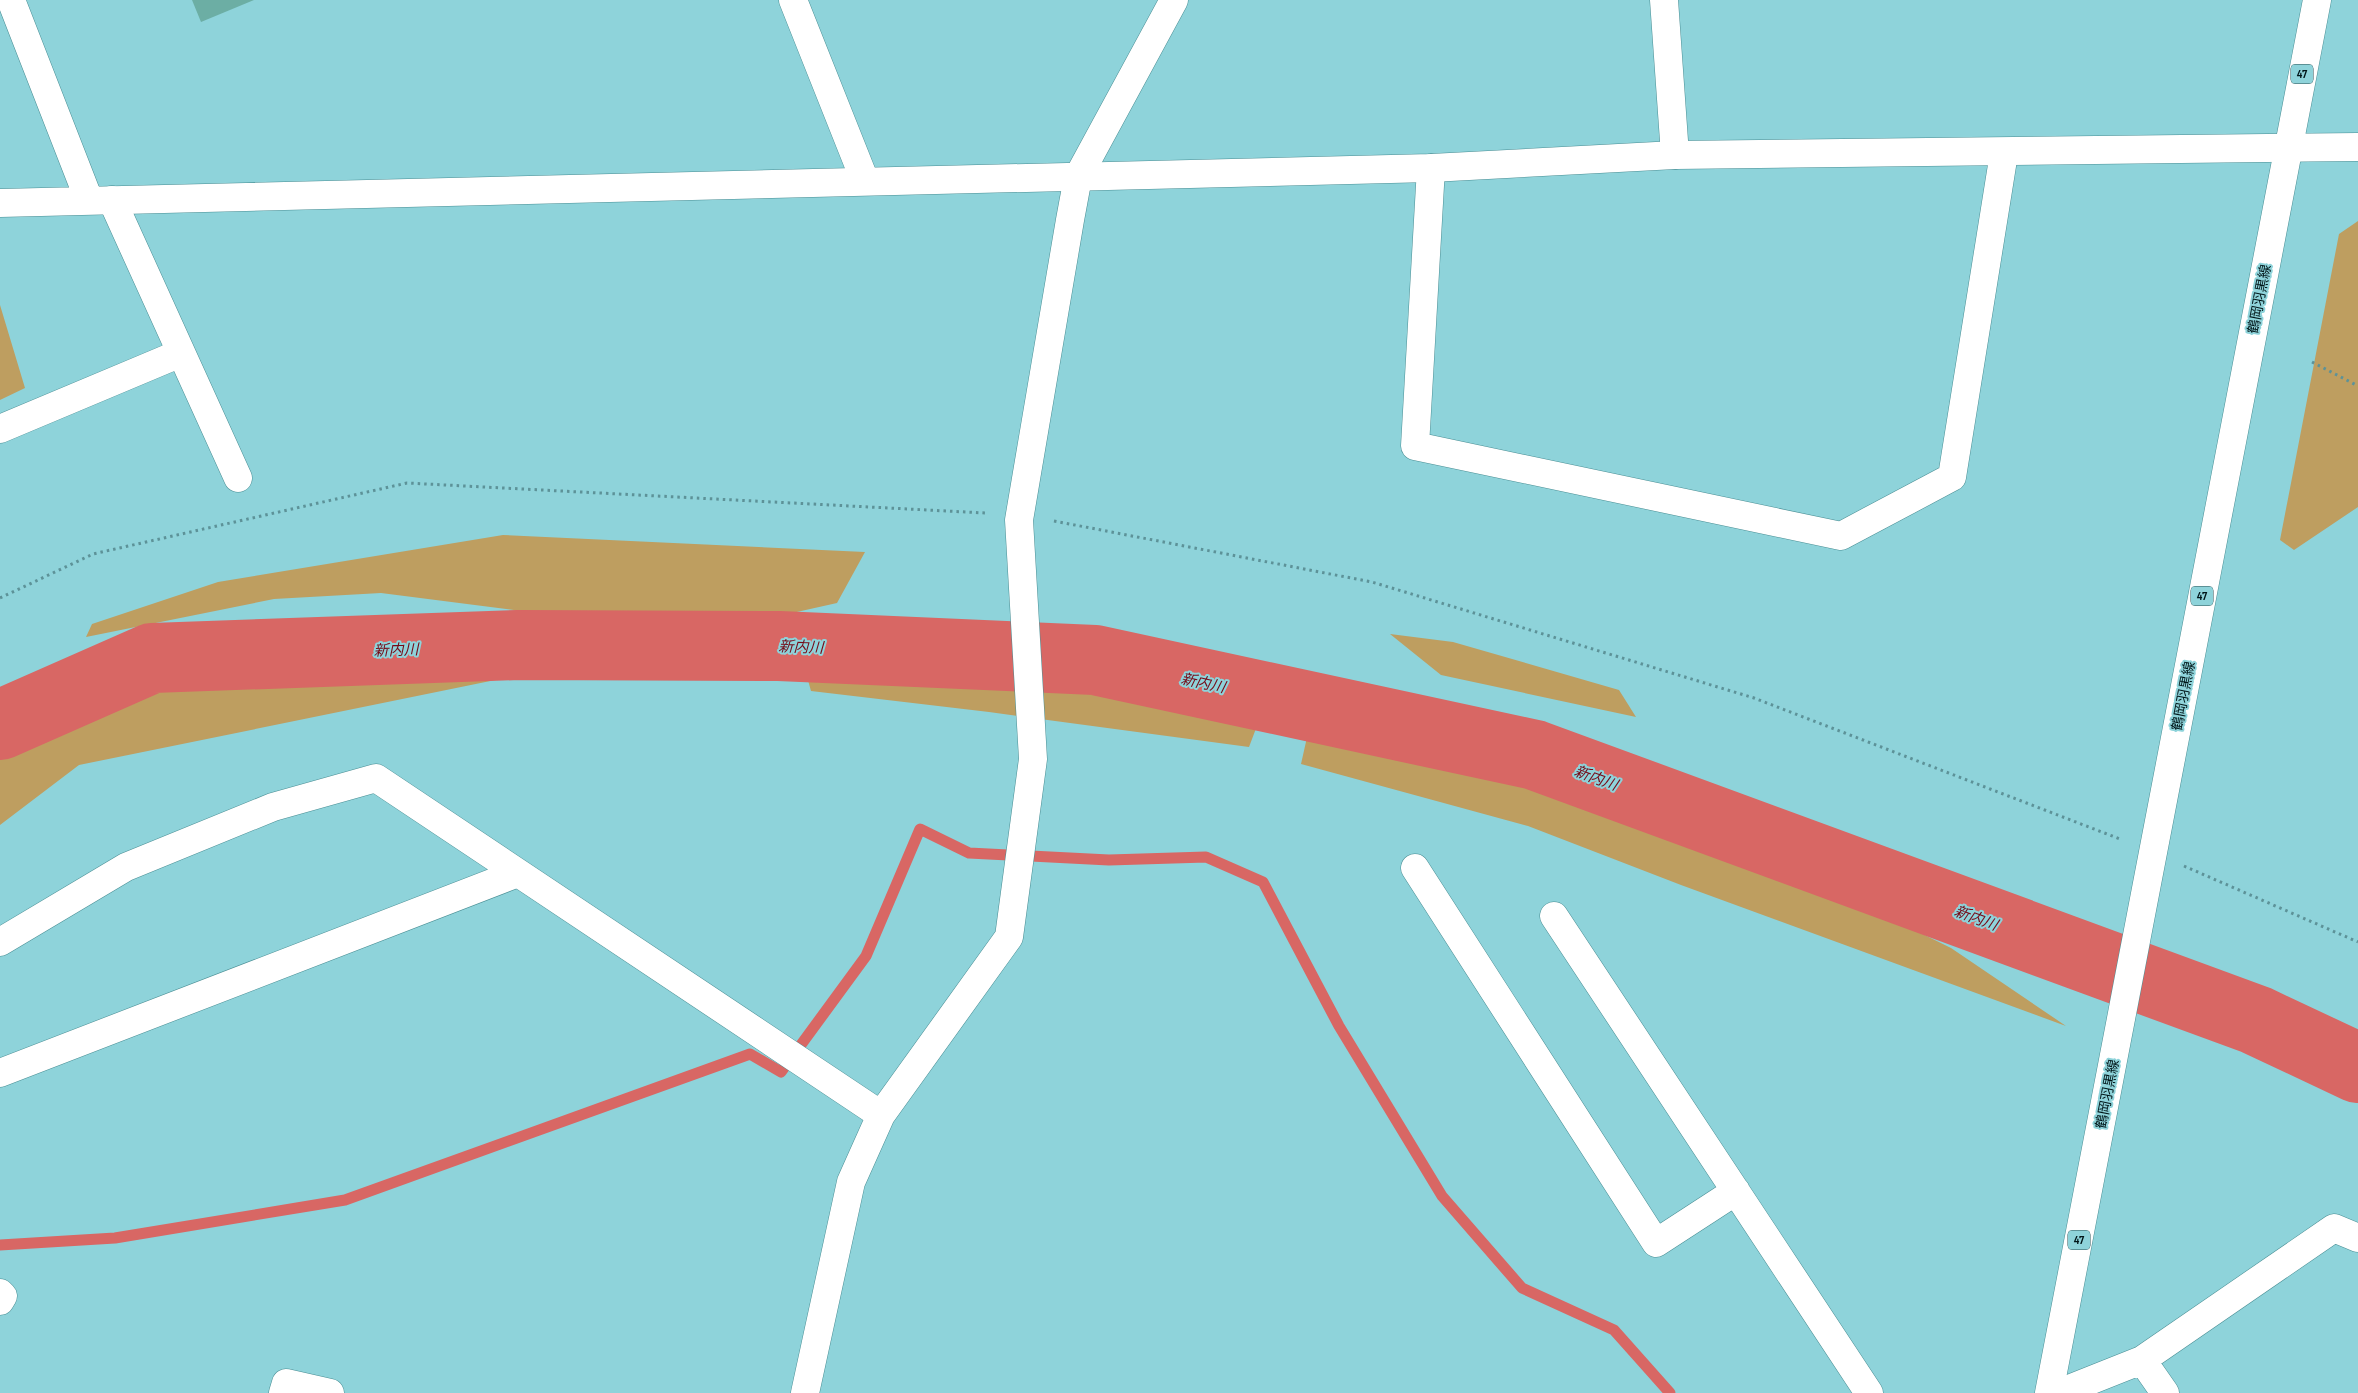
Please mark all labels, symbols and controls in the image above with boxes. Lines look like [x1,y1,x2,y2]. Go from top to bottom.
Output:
road number: 47 [2291,64,2313,84]
street label: 鶴岡羽黒線 [2244,263,2275,335]
road number: 47 [2191,586,2213,606]
water label: 新内川 [778,637,826,658]
water label: 新内川 [373,640,421,661]
street label: 鶴岡羽黒線 [2168,660,2199,732]
water label: 新内川 [1179,670,1229,698]
water label: 新内川 [1571,762,1622,796]
water label: 新内川 [1951,902,2002,936]
street label: 鶴岡羽黒線 [2092,1058,2123,1130]
road number: 47 [2068,1230,2090,1250]

